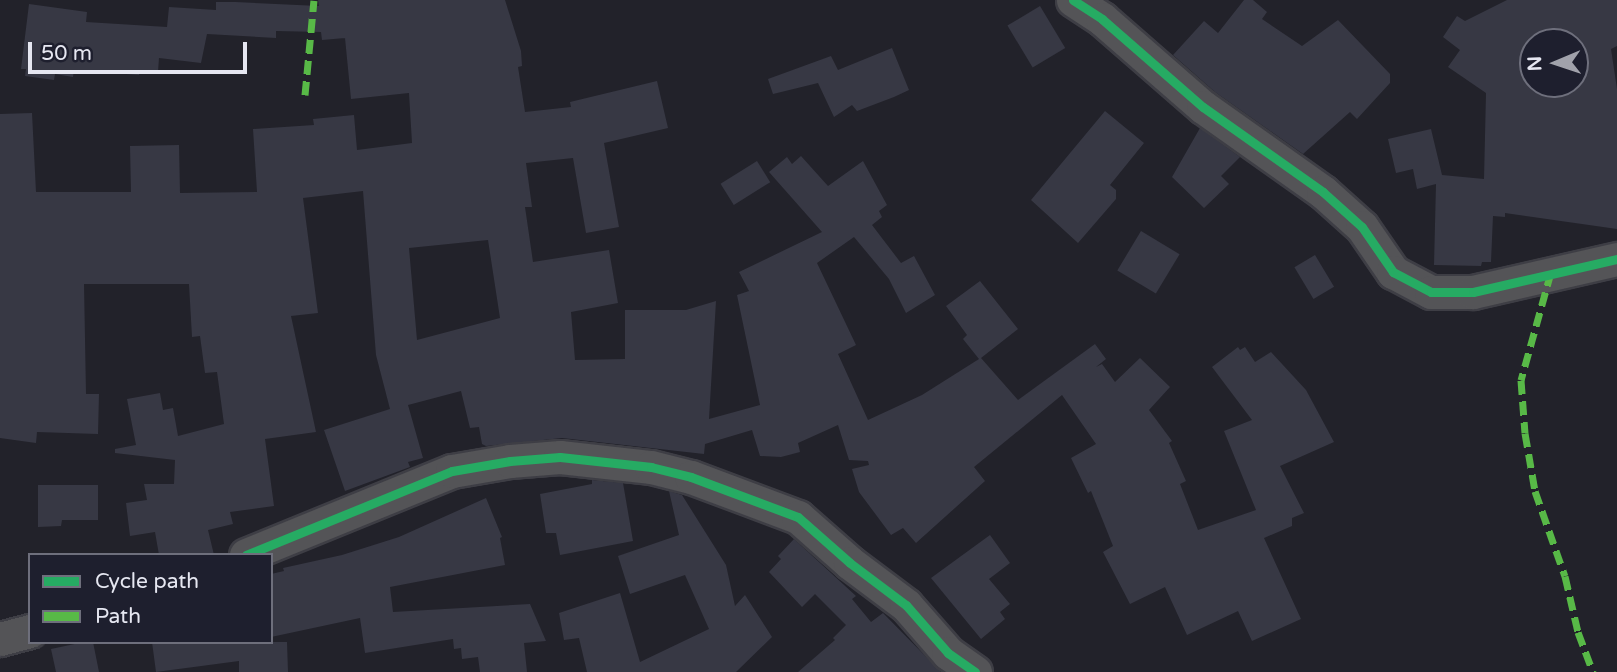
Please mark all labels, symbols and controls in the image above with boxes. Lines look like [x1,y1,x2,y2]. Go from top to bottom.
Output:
scale bar [32,28,250,72]
north arrow [1519,28,1589,98]
text: 50 m [41,41,92,66]
text: N [1524,56,1546,72]
legend [28,553,273,644]
text: Cycle path [95,569,199,594]
text: Path [95,604,141,629]

